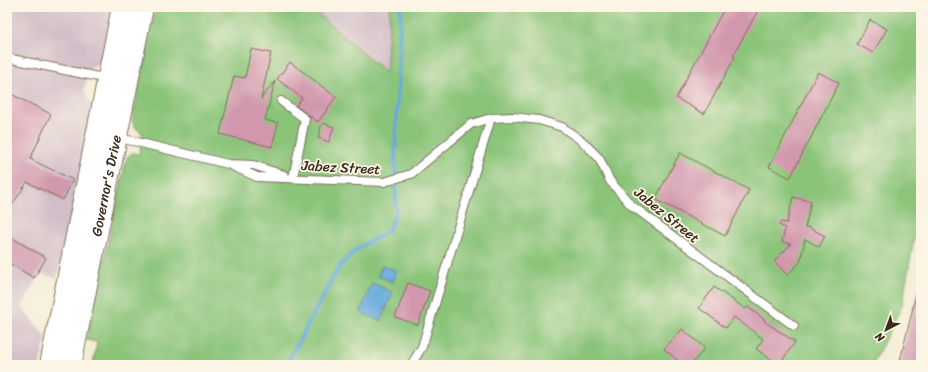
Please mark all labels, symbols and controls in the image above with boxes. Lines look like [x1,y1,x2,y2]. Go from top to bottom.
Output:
street label: Governor's Drive [84,133,129,238]
street label: Jabez Street [300,153,381,182]
street label: Jabez Street [627,180,705,250]
north arrow [866,310,906,350]
text: N [870,327,890,347]

